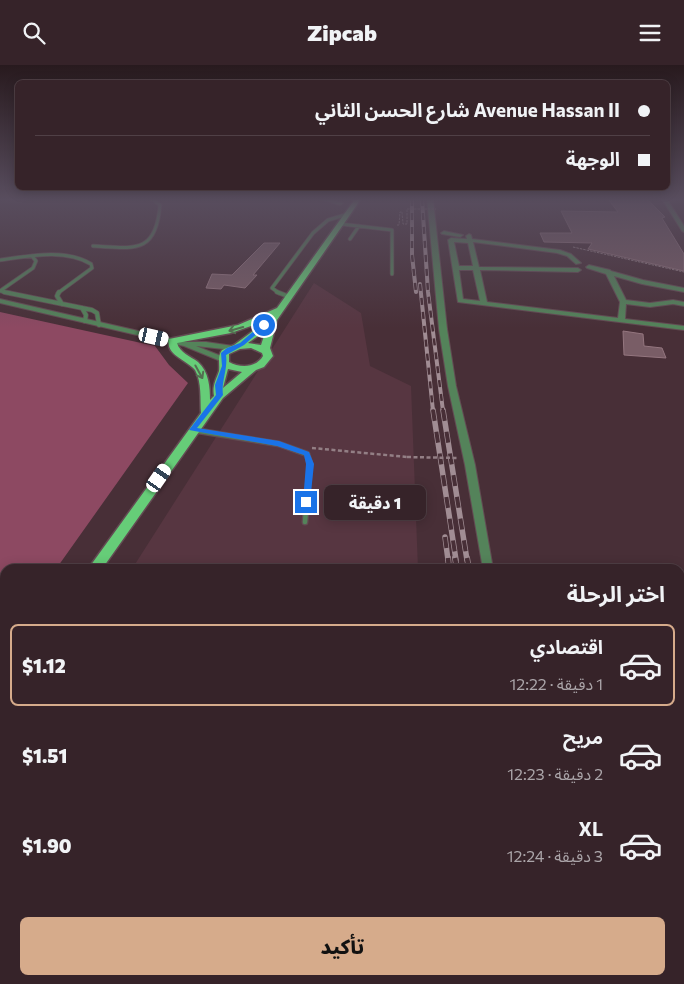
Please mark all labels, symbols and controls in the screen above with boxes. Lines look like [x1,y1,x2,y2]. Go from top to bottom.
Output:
icon: search [20,19,48,47]
text: Zipcab [307,19,377,46]
icon: menu [636,19,664,47]
text: Avenue Hassan II شارع الحسن الثاني [315,98,620,121]
text: الوجهة [566,147,620,170]
route start [253,314,275,336]
one-way arrow [228,325,244,335]
car [137,326,170,348]
one-way arrow [194,364,204,379]
car [144,461,173,495]
callout: 1 دقيقة [324,485,426,519]
route end [295,491,317,513]
text: 1 دقيقة [349,493,401,512]
text: اختر الرحلة [567,580,665,607]
text: اقتصادي [530,635,603,658]
icon: car [618,643,663,688]
text: $1.12 [22,654,66,677]
text: 1 دقيقة · 12:22 [510,674,603,693]
text: مريح [563,725,603,748]
icon: car [618,733,663,778]
text: $1.51 [22,744,67,767]
text: 2 دقيقة · 12:23 [507,764,603,783]
text: XL [578,817,603,840]
icon: car [618,823,663,868]
text: $1.90 [22,834,72,857]
text: 3 دقيقة · 12:24 [507,846,603,865]
button: تأكيد [20,917,665,975]

